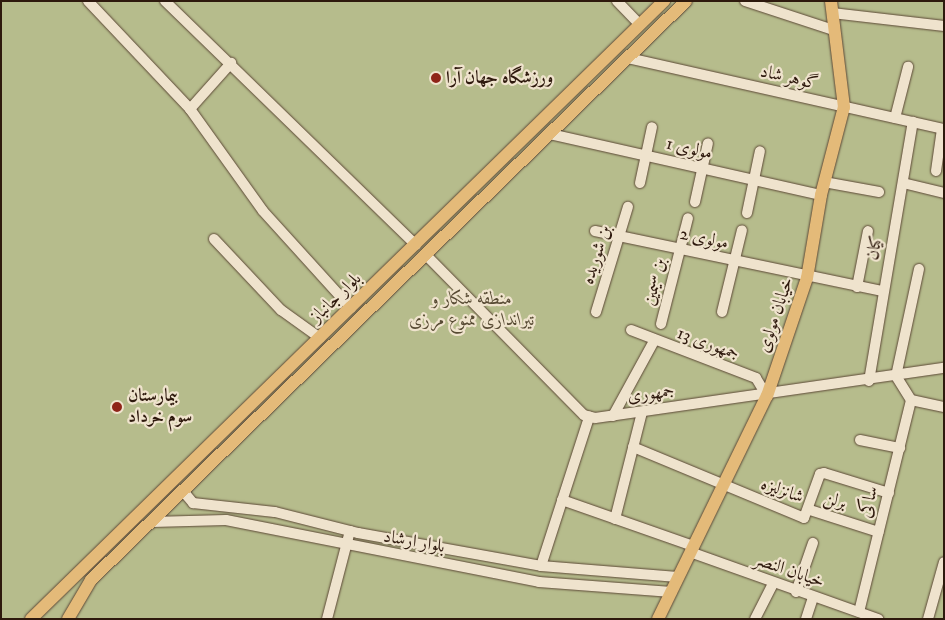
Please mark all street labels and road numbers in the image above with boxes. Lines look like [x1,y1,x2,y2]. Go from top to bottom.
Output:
street label: گوهر شاد [758,61,820,95]
street label: مولوی 1 [664,133,714,165]
street label: بن شوریده [577,223,617,287]
street label: مولوی 2 [678,223,730,255]
street label: کیان [862,234,888,262]
street label: بن سیمین [639,256,671,308]
street label: بلوار جانباز [306,268,366,328]
street label: خیابان مولوی [753,274,799,356]
street label: جمهوری 13 [674,323,742,365]
street label: جمهوری [626,380,676,408]
street label: شانزلیزه [758,473,806,509]
street label: ساکی [855,484,883,520]
street label: برلن [821,487,849,515]
street label: بلوار ارشاد [381,526,447,558]
street label: خیابان النصر [751,549,827,593]

